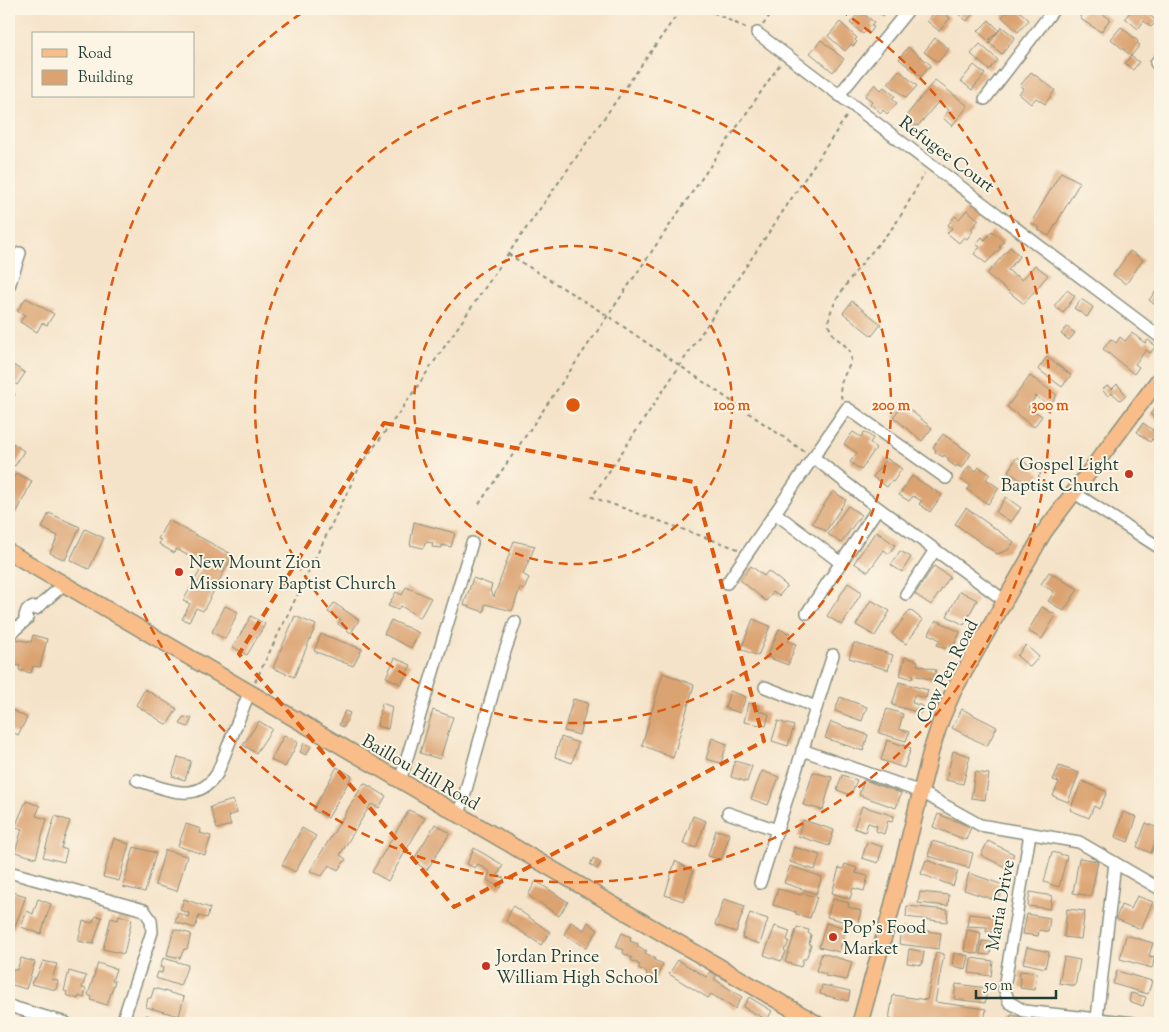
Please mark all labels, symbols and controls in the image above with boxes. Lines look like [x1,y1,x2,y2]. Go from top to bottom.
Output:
legend [32,32,195,98]
text: Road [78,44,112,65]
text: Building [78,68,133,89]
street label: Refugee Court [893,111,999,200]
centre of rings [564,396,582,414]
text: 100 m [714,396,751,417]
text: 200 m [872,396,911,417]
text: 300 m [1031,396,1069,417]
place label: Gospel Light Baptist Church [1001,453,1119,500]
marker: Gospel Light Baptist Church [1123,468,1135,480]
place label: New Mount Zion Missionary Baptist Church [189,551,397,598]
marker: New Mount Zion Missionary Baptist Church [173,566,185,578]
street label: Cow Pen Road [911,616,986,728]
street label: Baillou Hill Road [356,729,484,818]
street label: Maria Drive [981,858,1023,953]
place label: Pop's Food Market [843,916,926,963]
marker: Pop's Food Market [827,931,839,943]
place label: Jordan Prince William High School [495,945,658,992]
marker: Jordan Prince William High School [480,960,492,972]
scale bar [976,967,1056,999]
text: 50 m [983,976,1013,997]

